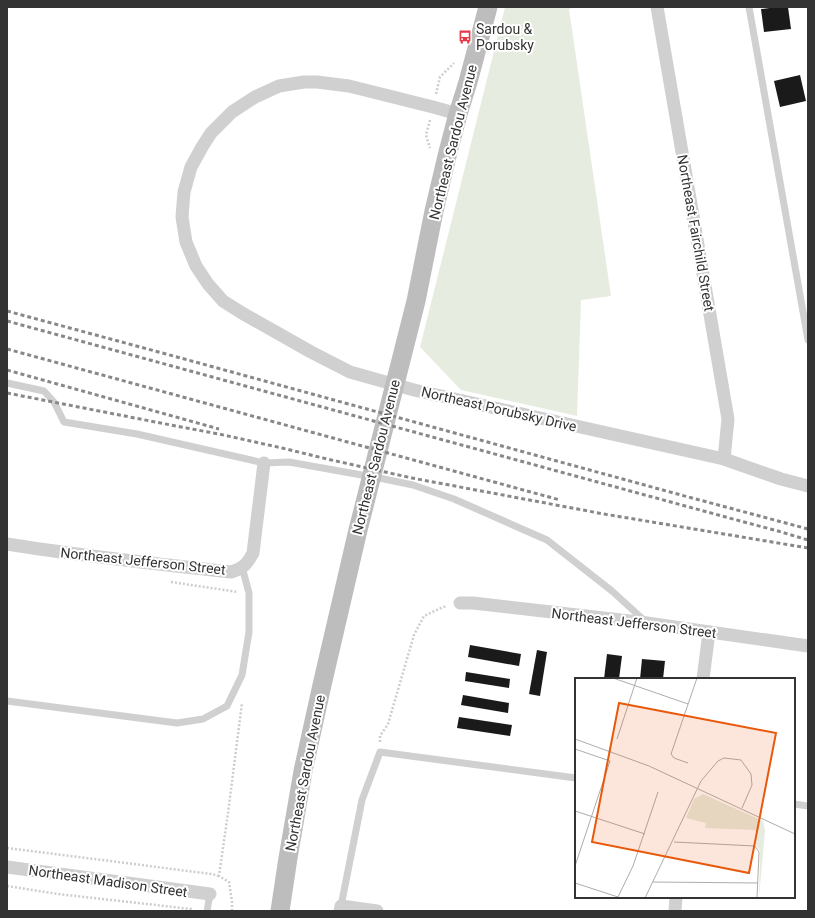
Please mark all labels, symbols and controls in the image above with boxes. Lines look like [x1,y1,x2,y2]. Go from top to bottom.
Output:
place label: Sardou & Porubsky [476,21,534,53]
bus stop icon: Sardou & Porubsky [457,29,473,45]
street label: Northeast Sardou Avenue [426,63,480,221]
street label: Northeast Fairchild Street [674,153,718,313]
street label: Northeast Sardou Avenue [349,378,403,536]
street label: Northeast Porubsky Drive [420,383,578,435]
street label: Northeast Jefferson Street [60,544,227,578]
street label: Northeast Jefferson Street [551,605,718,641]
inset map [575,678,795,898]
street label: Northeast Sardou Avenue [282,693,328,853]
street label: Northeast Madison Street [28,862,189,900]

